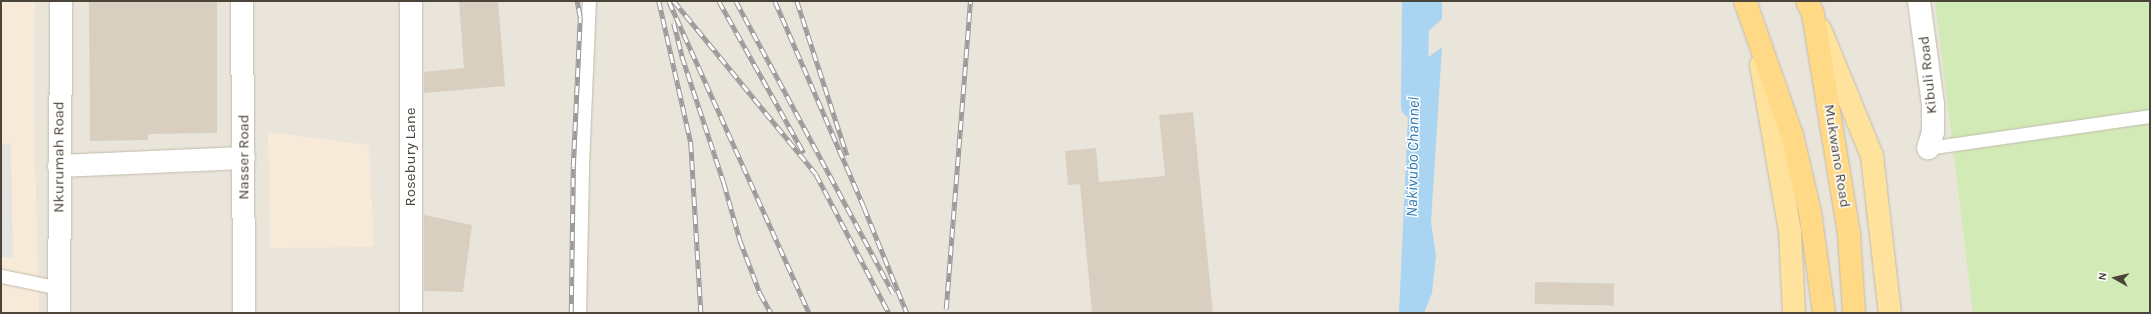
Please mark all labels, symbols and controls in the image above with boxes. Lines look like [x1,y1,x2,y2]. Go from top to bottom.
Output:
street label: Kibuli Road [1915,35,1941,115]
water label: Nakivubo Channel [1402,97,1424,217]
street label: Nkurumah Road [50,101,68,213]
street label: Mukwano Road [1820,103,1854,209]
street label: Rosebury Lane [402,108,420,206]
street label: Nasser Road [235,114,253,200]
north arrow [2095,258,2135,298]
text: N [2096,271,2110,281]

